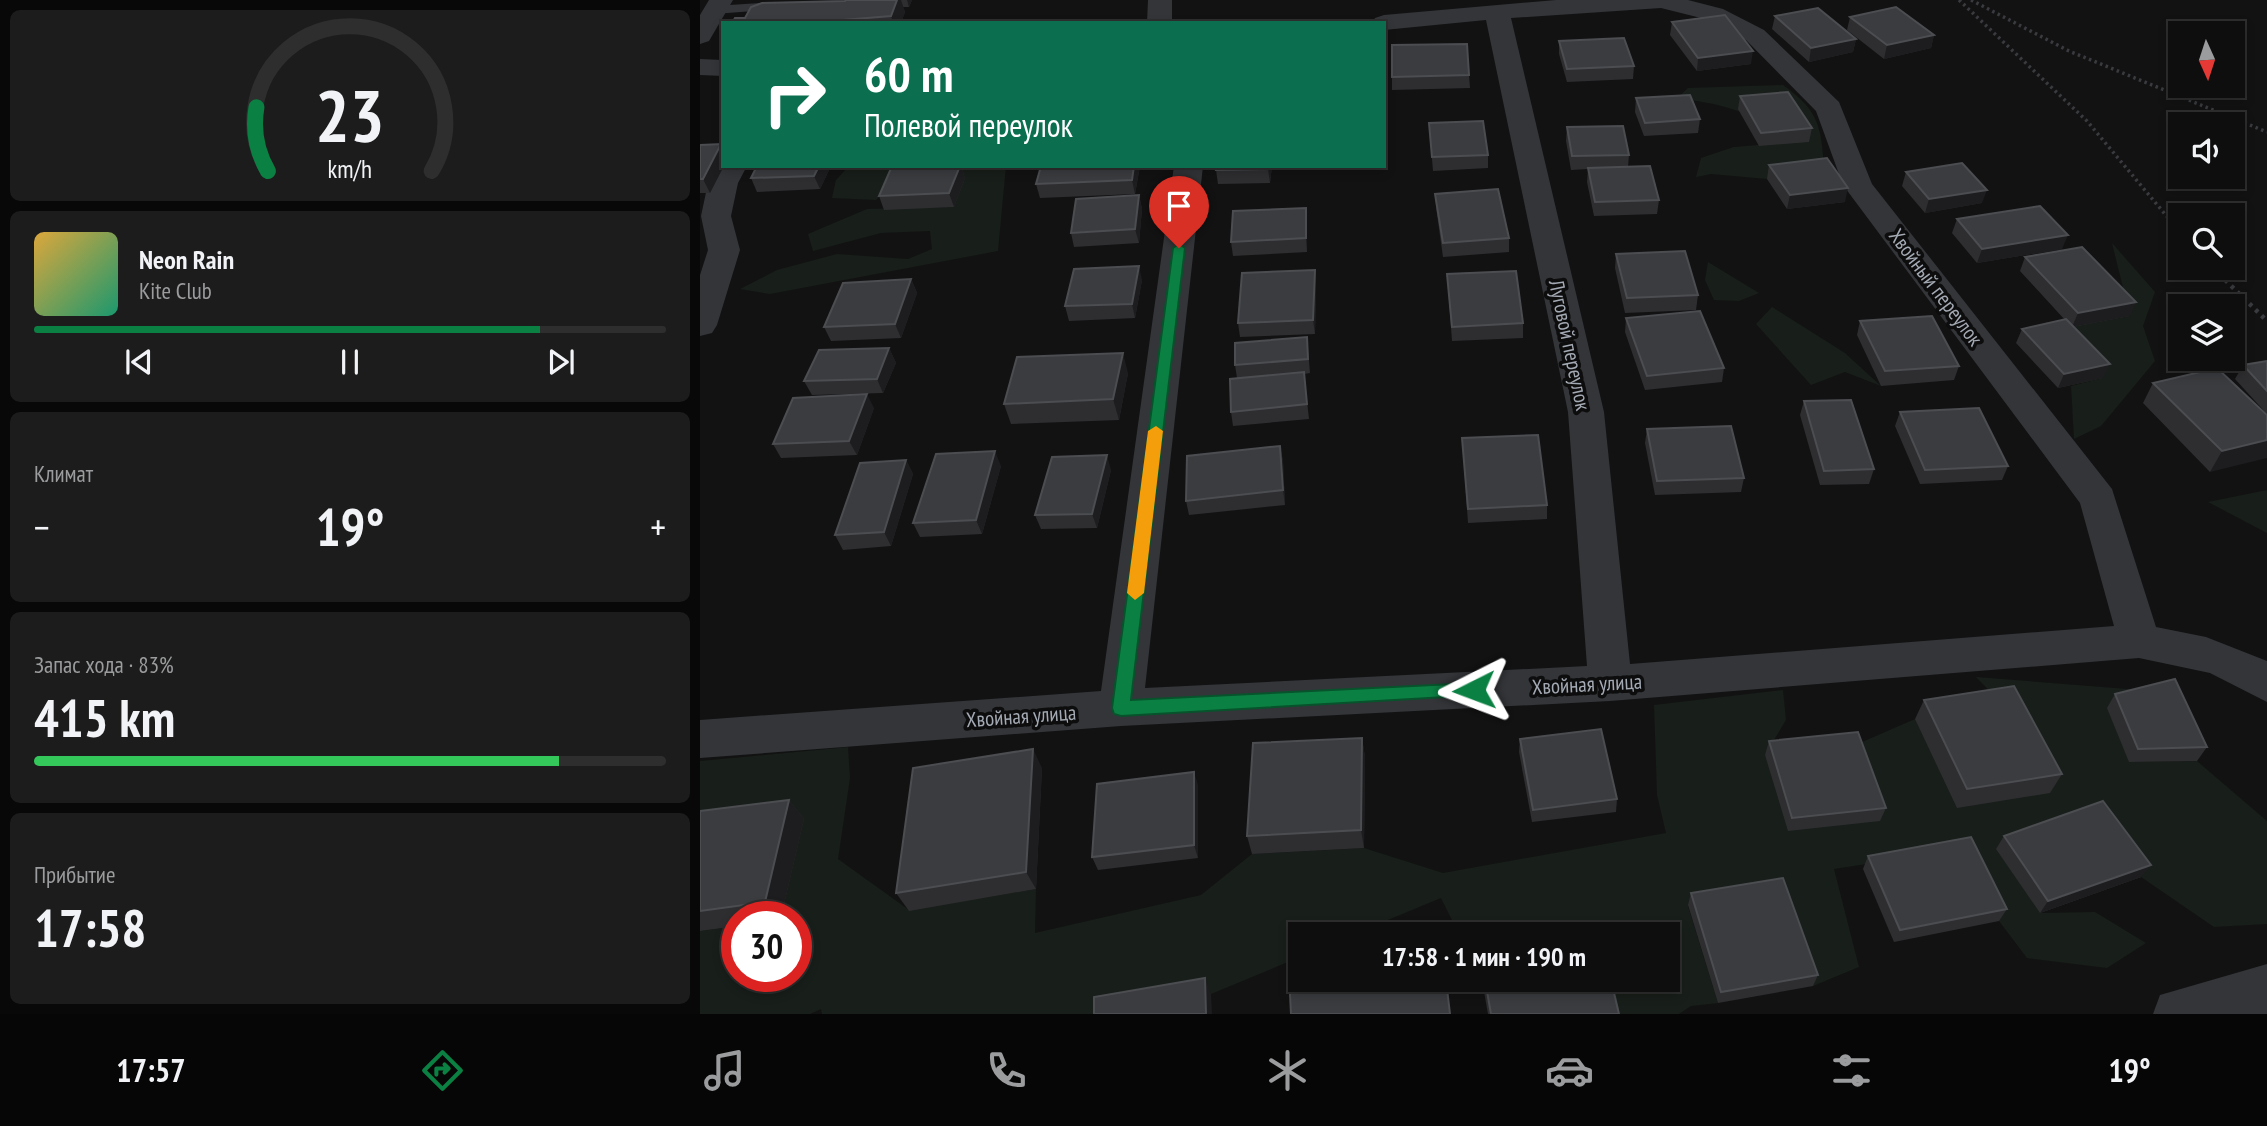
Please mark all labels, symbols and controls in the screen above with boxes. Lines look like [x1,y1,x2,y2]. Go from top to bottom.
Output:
north arrow [2168,21,2245,98]
map controls [2168,21,2245,371]
text: 60 m [864,42,953,106]
icon: right [749,49,840,140]
text: 23 [315,68,385,162]
text: Полевой переулок [864,104,1073,146]
button: sound [2168,112,2245,189]
text: km/h [328,153,372,185]
pin [1149,176,1209,248]
icon: arrive [1160,187,1198,225]
button: search [2168,203,2245,280]
street label: Хвойный переулок [1883,223,1989,351]
text: Neon Rain [139,243,234,276]
text: Kite Club [139,276,212,305]
street label: Луговой переулок [1543,276,1597,413]
button: layers [2168,294,2245,371]
icon: previous [120,343,158,381]
icon: pause [331,343,369,381]
icon: next [542,343,580,381]
text: Климат [34,459,93,488]
text: 19° [316,493,384,560]
text: − [34,502,50,551]
text: + [650,502,666,551]
text: Запас хода · 83% [34,650,174,679]
position arrow [1437,653,1511,727]
street label: Хвойная улица [1531,668,1643,700]
text: 415 km [34,684,175,751]
street label: Хвойная улица [965,699,1077,733]
text: Прибытие [34,860,115,889]
text: 17:58 [34,894,146,961]
speed limit sign: 30 [721,901,812,992]
text: 17:58 · 1 мин · 190 m [1382,940,1586,973]
icon: directions [418,1046,467,1095]
icon: music [700,1046,749,1095]
icon: phone [982,1046,1031,1095]
icon: climate [1263,1046,1312,1095]
icon: car [1545,1046,1594,1095]
icon: filters [1827,1046,1876,1095]
text: 17:57 [116,1049,186,1091]
text: 19° [2108,1049,2151,1091]

